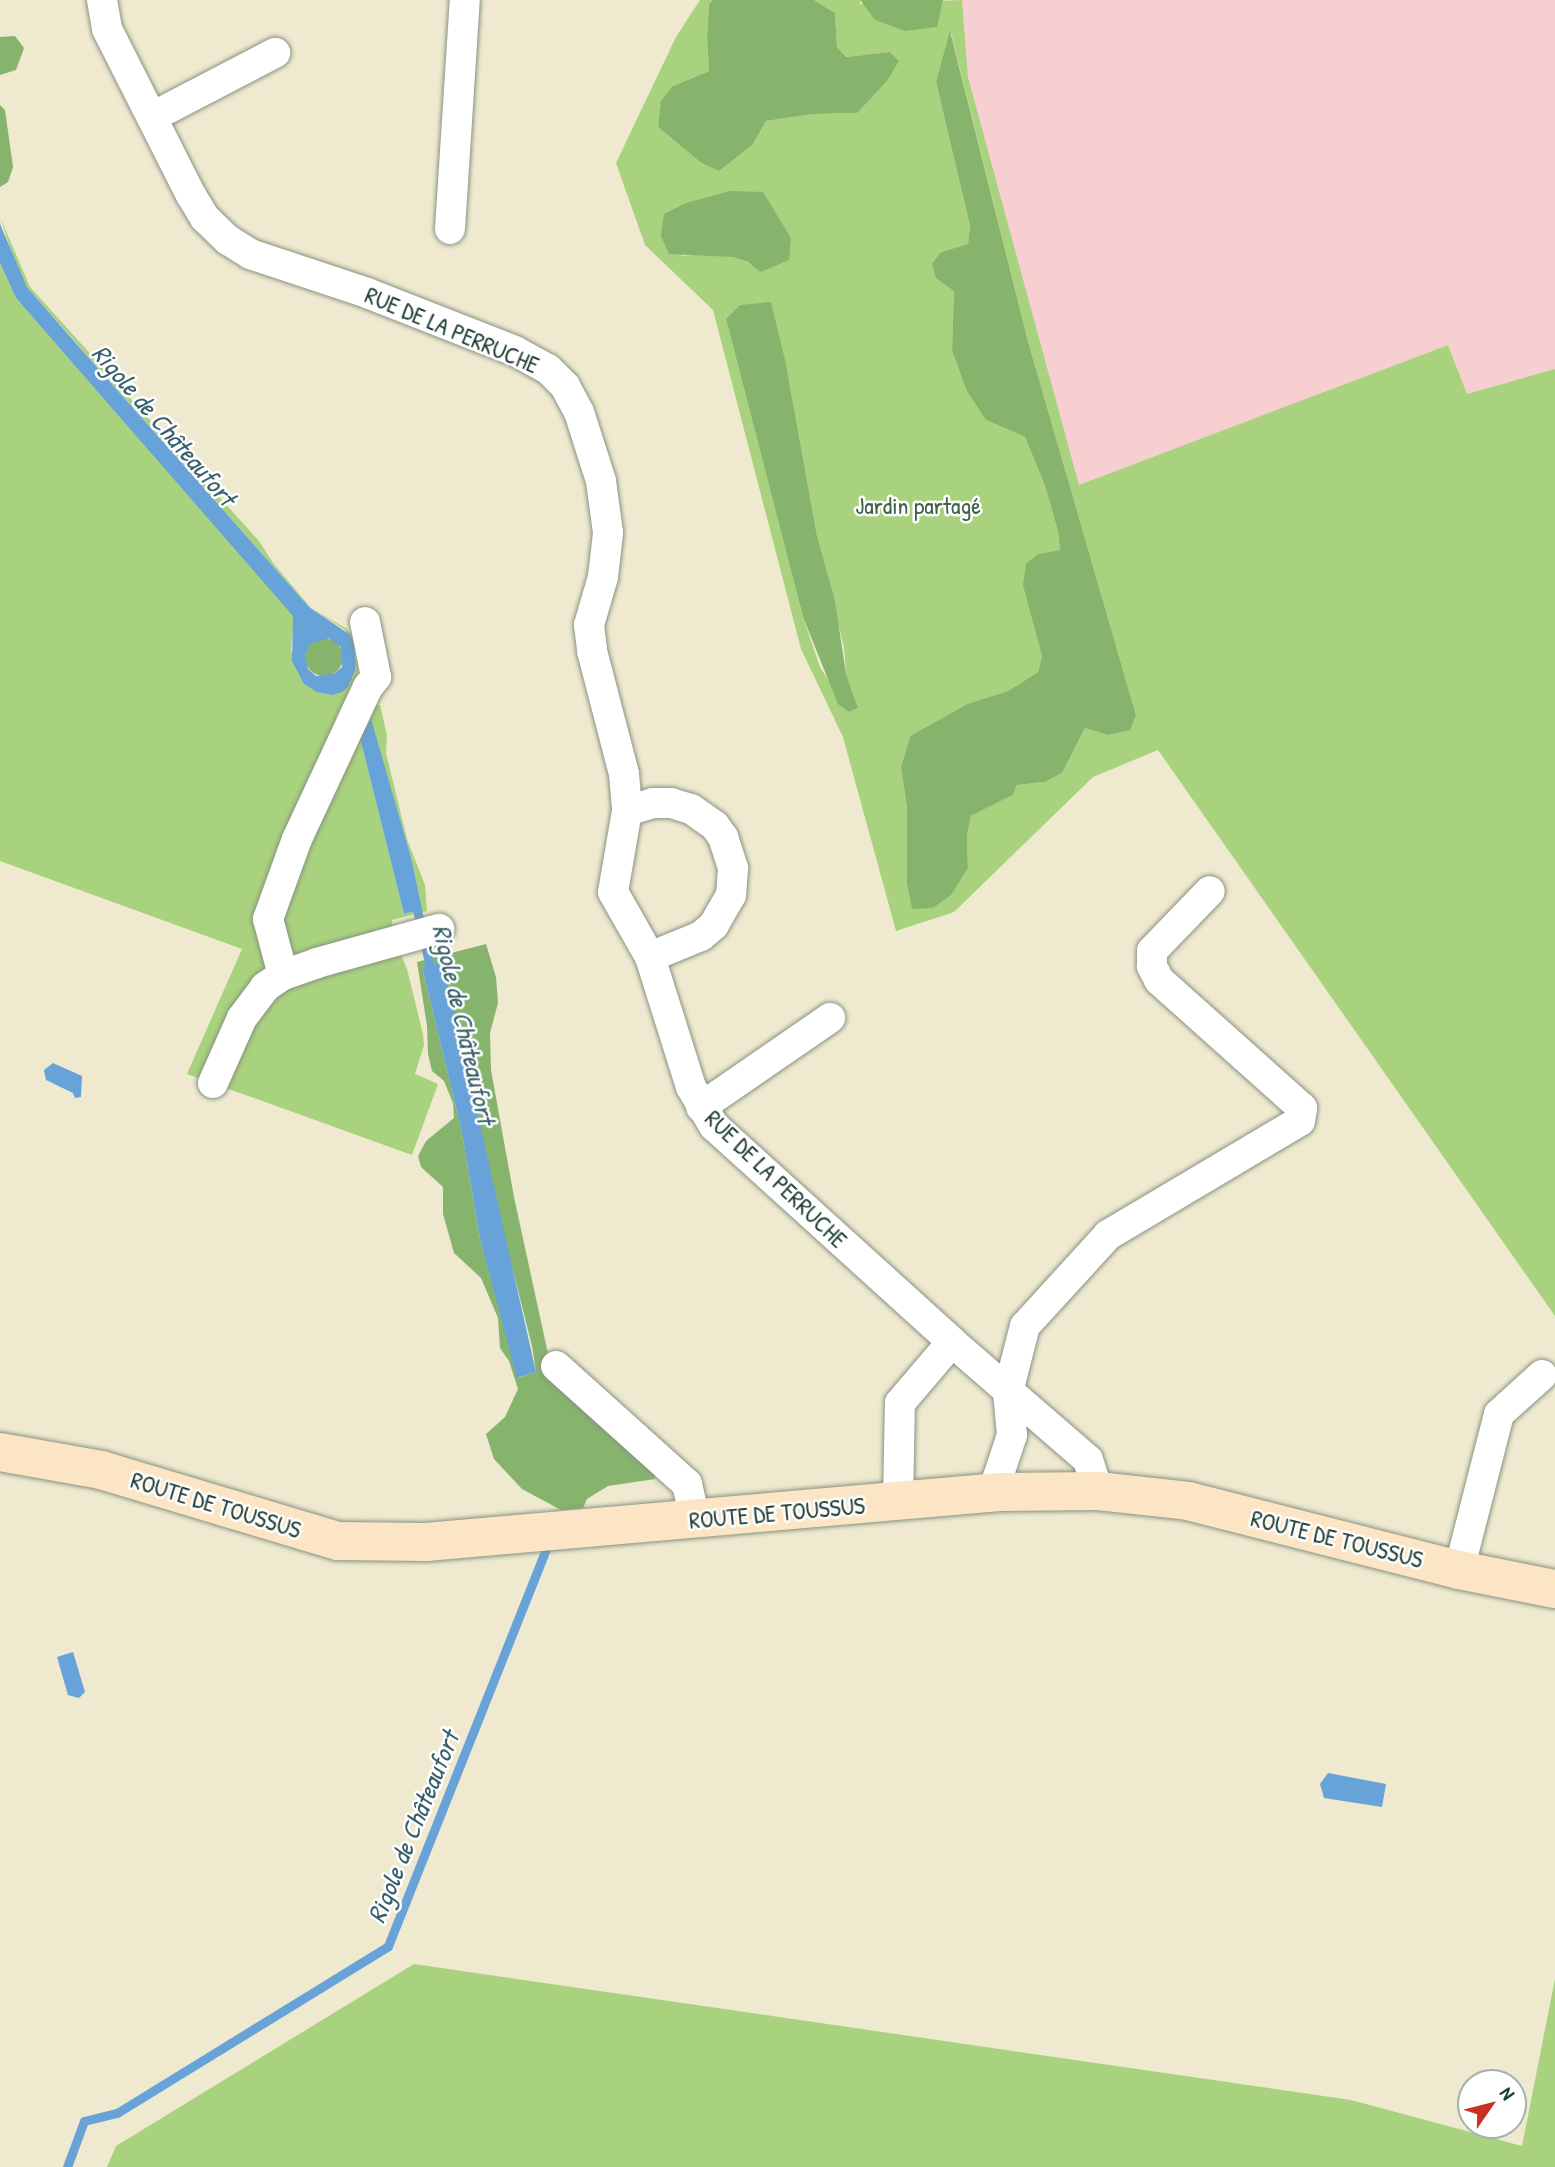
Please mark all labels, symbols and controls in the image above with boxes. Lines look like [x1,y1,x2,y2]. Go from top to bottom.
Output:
street label: RUE DE LA PERRUCHE [361,280,543,380]
water label: Rigole de Châteaufort [86,338,242,512]
park label: Jardin partagé [855,492,981,520]
water label: Rigole de Châteaufort [426,921,502,1127]
street label: RUE DE LA PERRUCHE [699,1104,853,1254]
street label: ROUTE DE TOUSSUS [127,1465,305,1545]
street label: ROUTE DE TOUSSUS [688,1491,866,1535]
street label: ROUTE DE TOUSSUS [1248,1504,1426,1574]
water label: Rigole de Châteaufort [360,1727,466,1927]
north arrow [1457,2069,1527,2139]
text: N [1494,2081,1521,2105]

